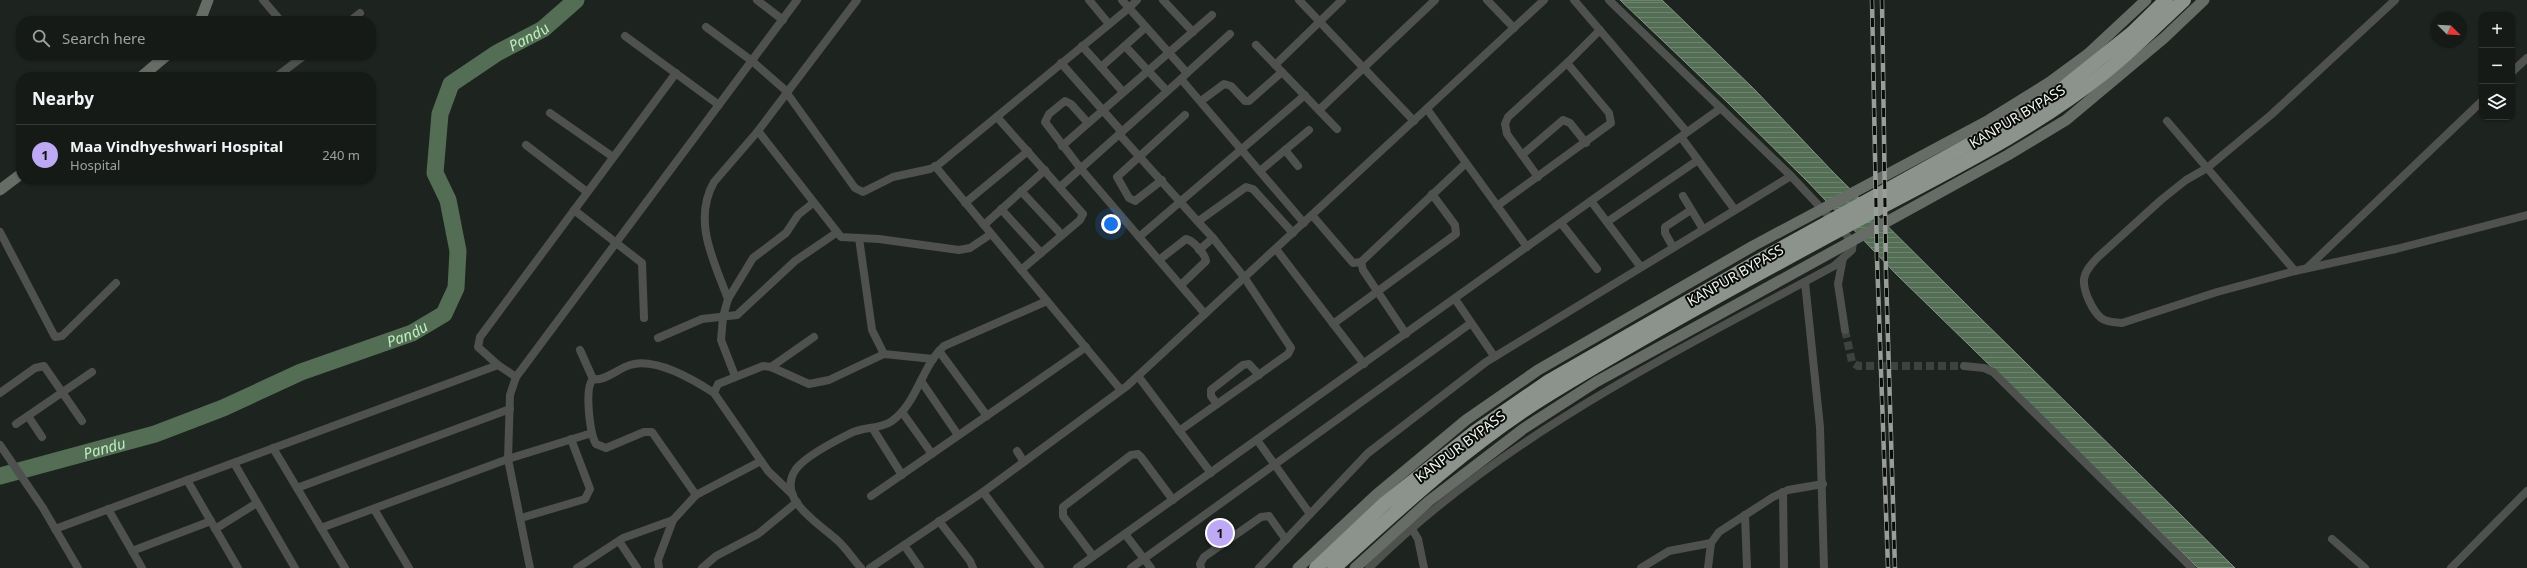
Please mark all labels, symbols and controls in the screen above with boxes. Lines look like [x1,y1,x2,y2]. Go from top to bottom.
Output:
north arrow [2431,12,2467,48]
map controls [2479,12,2515,120]
button: + [2479,12,2515,48]
search box [16,16,376,60]
water label: Pandu [505,18,554,55]
icon: search [30,27,52,49]
text: Search here [62,28,145,48]
button: − [2479,48,2515,84]
street label: KANPUR BYPASS [1966,80,2069,152]
button: layers [2479,84,2515,120]
text: Nearby [32,87,94,110]
text: Maa Vindhyeshwari Hospital [70,136,283,156]
text: 1 [41,146,49,164]
text: 240 m [322,146,360,164]
text: Hospital [70,156,120,174]
your location [1101,214,1121,234]
street label: KANPUR BYPASS [1683,240,1787,310]
water label: Pandu [384,316,432,351]
street label: KANPUR BYPASS [1411,406,1509,486]
water label: Pandu [81,432,128,463]
pin: 1 [1207,518,1233,548]

